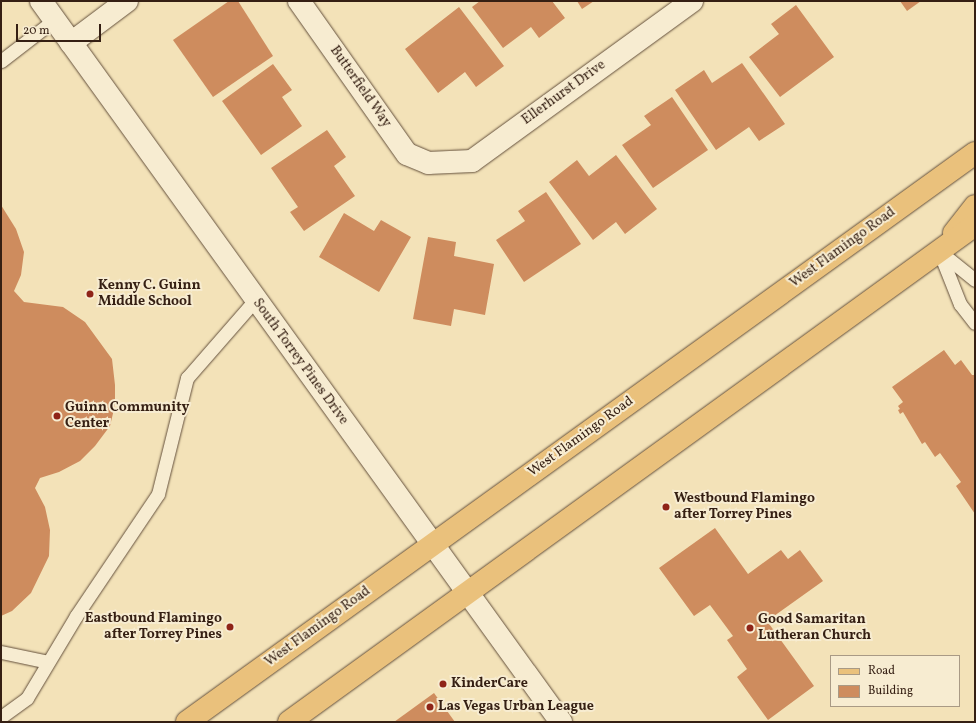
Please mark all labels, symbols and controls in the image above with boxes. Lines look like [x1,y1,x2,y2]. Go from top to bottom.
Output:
scale bar [18,16,103,42]
text: 20 m [23,23,50,39]
street label: Butterfield Way [326,43,394,131]
street label: Ellerhurst Drive [519,57,609,129]
street label: West Flamingo Road [787,204,899,292]
place label: Kenny C. Guinn Middle School [98,278,201,310]
marker: Kenny C. Guinn Middle School [85,289,95,299]
street label: South Torrey Pines Drive [248,295,352,429]
street label: West Flamingo Road [525,393,637,481]
place label: Guinn Community Center [65,400,189,432]
marker: Guinn Community Center [52,411,62,421]
place label: Westbound Flamingo after Torrey Pines [674,491,815,524]
marker: Westbound Flamingo after Torrey Pines [661,502,671,512]
street label: West Flamingo Road [262,583,374,671]
place label: Eastbound Flamingo after Torrey Pines [85,611,222,644]
place label: Good Samaritan Lutheran Church [758,612,871,644]
marker: Eastbound Flamingo after Torrey Pines [225,622,235,632]
marker: Good Samaritan Lutheran Church [745,623,755,633]
legend [830,655,960,707]
text: Road [868,663,895,679]
place label: KinderCare [451,676,528,692]
marker: KinderCare [438,679,448,689]
text: Building [868,683,913,699]
place label: Las Vegas Urban League [438,699,594,715]
marker: Las Vegas Urban League [425,702,435,712]

